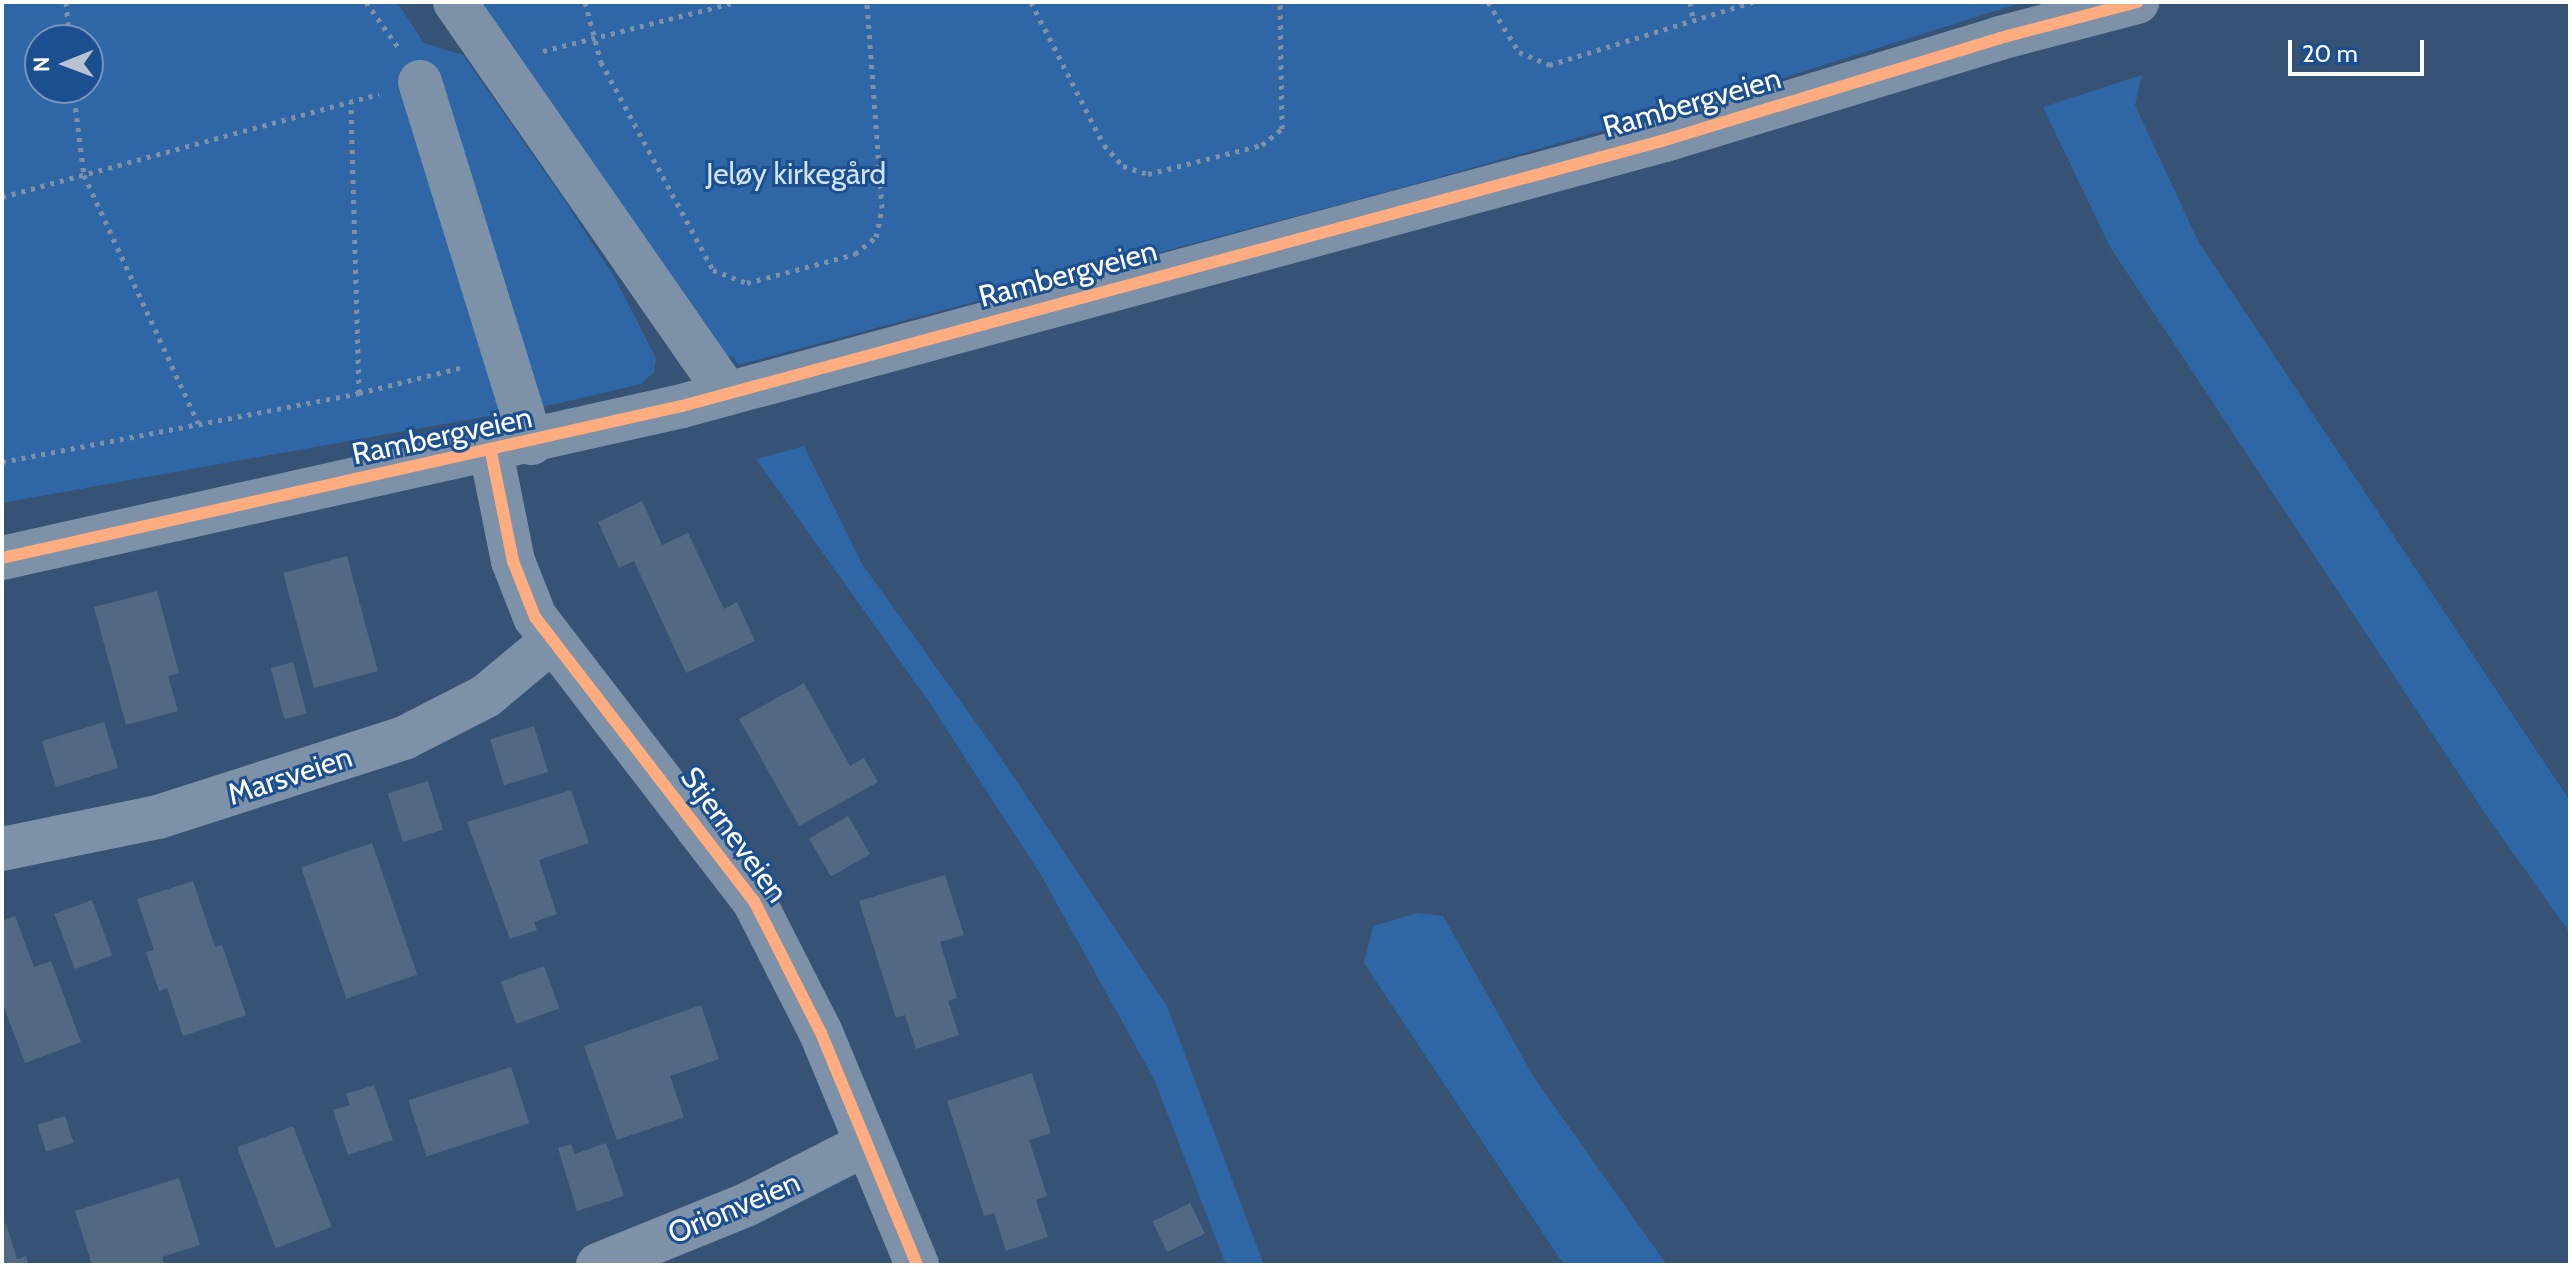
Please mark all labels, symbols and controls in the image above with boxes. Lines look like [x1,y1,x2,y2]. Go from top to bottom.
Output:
north arrow [24,24,104,104]
scale bar [2292,24,2428,74]
text: 20 m [2302,39,2358,68]
text: N [28,56,55,72]
street label: Rambergveien [1599,60,1785,146]
park label: Jeløy kirkegård [706,156,886,192]
street label: Rambergveien [975,233,1161,315]
street label: Rambergveien [349,399,535,473]
street label: Marsveien [223,739,357,813]
street label: Stjerneveien [673,760,795,910]
street label: Orionveien [663,1164,805,1252]

